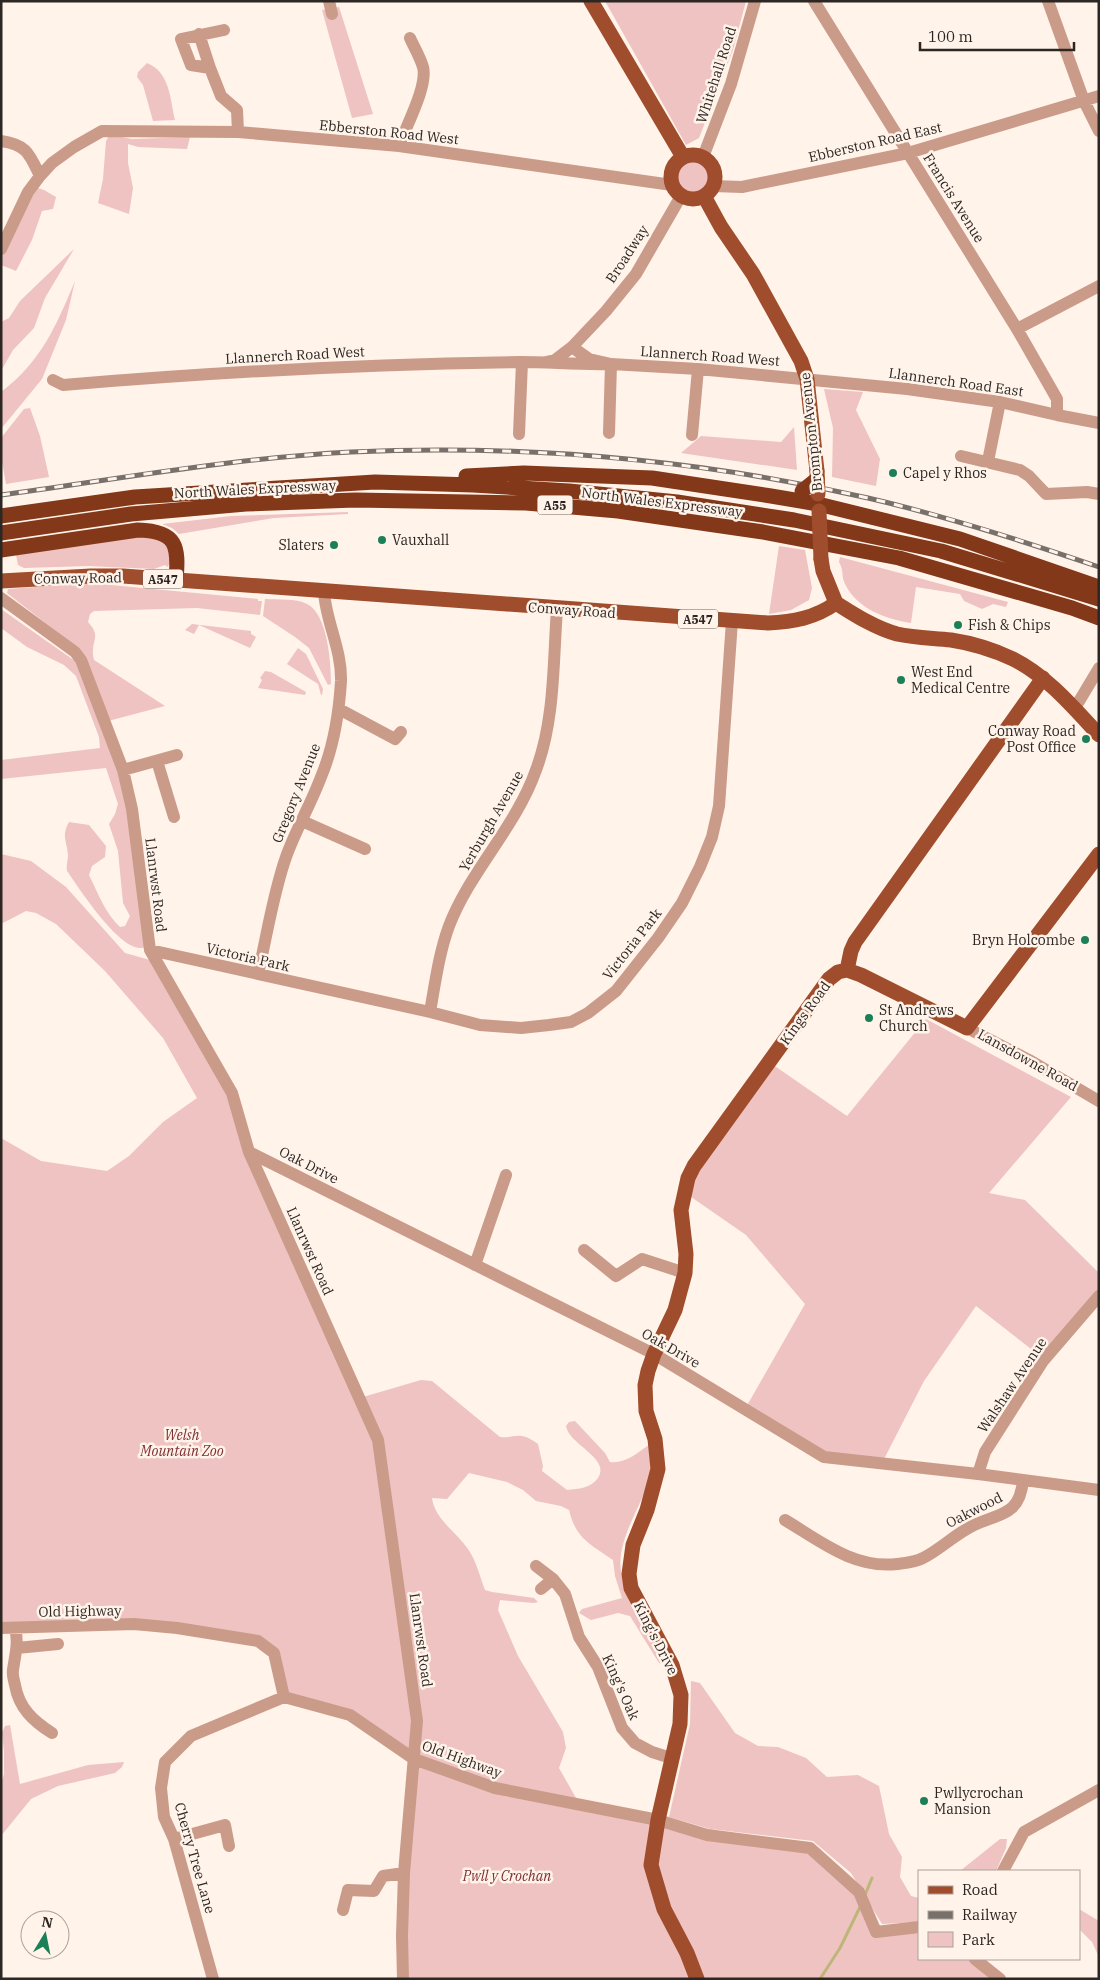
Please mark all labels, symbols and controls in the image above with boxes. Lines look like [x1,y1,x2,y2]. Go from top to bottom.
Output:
scale bar [920,20,1074,52]
street label: Whitehall Road [692,24,740,126]
text: 100 m [928,27,973,46]
street label: Ebberston Road West [318,116,460,148]
street label: Ebberston Road East [807,118,943,166]
street label: Francis Avenue [919,150,989,246]
street label: Broadway [602,221,653,286]
street label: Llannerch Road West [225,342,365,368]
street label: Llannerch Road West [640,342,780,370]
street label: Llannerch Road East [887,364,1025,400]
street label: Brompton Avenue [796,372,826,492]
place label: Capel y Rhos [903,464,987,482]
marker: Capel y Rhos [887,467,899,479]
street label: North Wales Expressway [173,476,337,502]
street label: North Wales Expressway [580,483,744,521]
road number: A55 [538,496,572,514]
place label: Vauxhall [392,531,449,549]
marker: Vauxhall [376,534,388,546]
place label: Slaters [279,536,324,554]
marker: Slaters [328,539,340,551]
street label: Conway Road [34,568,123,588]
road number: A547 [143,570,183,588]
street label: Conway Road [527,598,617,622]
road number: A547 [678,610,718,628]
place label: Fish & Chips [968,616,1051,634]
marker: Fish & Chips [952,619,964,631]
place label: West End Medical Centre [911,663,1010,697]
marker: West End Medical Centre [895,674,907,686]
place label: Conway Road Post Office [988,722,1076,756]
marker: Conway Road Post Office [1080,733,1092,745]
street label: Gregory Avenue [268,741,324,845]
street label: Yerburgh Avenue [455,767,527,875]
street label: Llanrwst Road [141,837,171,934]
street label: Victoria Park [599,904,666,983]
place label: Bryn Holcombe [972,931,1075,949]
marker: Bryn Holcombe [1079,934,1091,946]
street label: Victoria Park [204,939,293,976]
street label: Kings Road [776,977,834,1048]
place label: St Andrews Church [879,1001,954,1035]
marker: St Andrews Church [863,1012,875,1024]
street label: Lansdowne Road [975,1025,1082,1095]
street label: Oak Drive [276,1142,342,1188]
street label: Llanrwst Road [282,1204,338,1298]
street label: Oak Drive [639,1324,703,1372]
street label: Walshaw Avenue [974,1334,1050,1436]
park label: Welsh Mountain Zoo [139,1426,224,1460]
street label: Oakwood [943,1488,1006,1532]
street label: Llanrwst Road [405,1592,437,1689]
street label: King's Drive [630,1598,682,1678]
street label: Old Highway [38,1601,122,1621]
street label: King's Oak [598,1651,644,1724]
street label: Old Highway [420,1736,505,1782]
place label: Pwllycrochan Mansion [934,1784,1024,1818]
marker: Pwllycrochan Mansion [918,1795,930,1807]
street label: Cherry Tree Lane [171,1800,219,1916]
park label: Pwll y Crochan [462,1867,551,1885]
legend [918,1870,1080,1960]
text: Road [962,1880,998,1899]
text: Railway [962,1905,1017,1924]
north arrow [20,1910,70,1960]
text: N [40,1912,54,1932]
text: Park [962,1930,995,1949]

